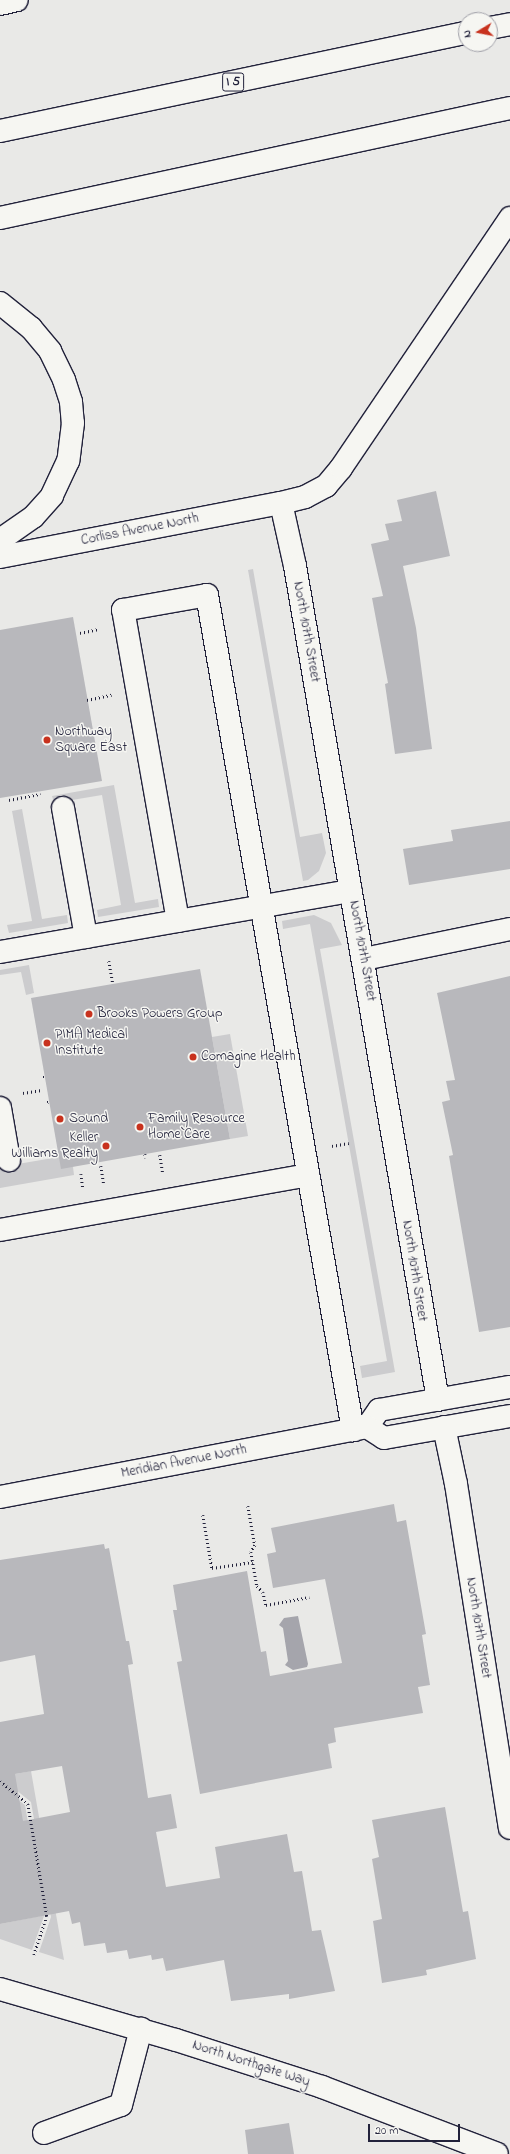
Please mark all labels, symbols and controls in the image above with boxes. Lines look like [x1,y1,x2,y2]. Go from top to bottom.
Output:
north arrow [458,12,498,52]
text: N [459,29,476,39]
road number: I 5 [222,71,244,93]
street label: Corliss Avenue North [80,510,200,550]
street label: North 107th Street [289,580,323,684]
place label: Northway Square East [55,724,127,756]
marker: Northway Square East [42,735,52,745]
street label: North 107th Street [345,899,379,1003]
place label: Brooks Powers Group [97,1006,223,1022]
marker: Brooks Powers Group [84,1009,94,1019]
place label: PIMA Medical Institute [55,1027,127,1060]
marker: PIMA Medical Institute [42,1038,52,1048]
place label: Comagine Health [201,1049,296,1065]
marker: Comagine Health [188,1052,198,1062]
place label: Sound [69,1111,108,1127]
place label: Family Resource Home Care [148,1111,245,1144]
marker: Sound [54,1113,66,1125]
marker: Family Resource Home Care [135,1122,145,1132]
place label: Keller Williams Realty [11,1130,98,1162]
marker: Keller Williams Realty [101,1141,111,1151]
street label: North 107th Street [398,1219,430,1323]
street label: Meridian Avenue North [120,1442,248,1482]
street label: North 107th Street [462,1576,494,1680]
street label: North Northgate Way [190,2037,312,2091]
scale bar [370,2116,462,2142]
text: 20 m [375,2122,398,2140]

